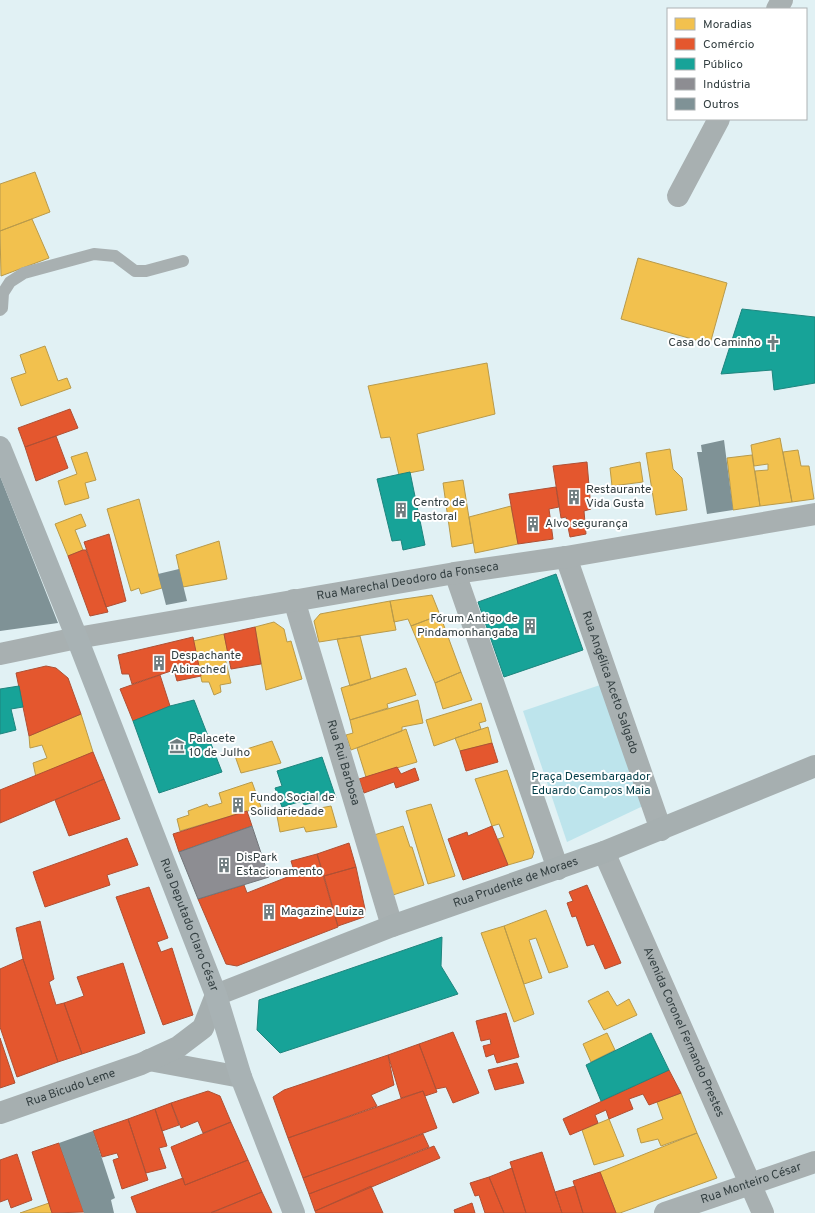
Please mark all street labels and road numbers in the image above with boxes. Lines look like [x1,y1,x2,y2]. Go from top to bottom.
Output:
street label: Rua Marechal Deodoro da Fonseca [315,559,500,605]
street label: Rua Angélica Aceto Salgado [577,609,642,756]
street label: Rua Rui Barbosa [323,718,363,808]
street label: Rua Prudente de Moraes [451,854,581,912]
street label: Rua Deputado Claro César [156,856,222,994]
street label: Avenida Coronel Fernando Prestes [639,945,728,1120]
street label: Rua Bicudo Leme [24,1065,118,1111]
street label: Rua Monteiro César [699,1159,804,1208]

